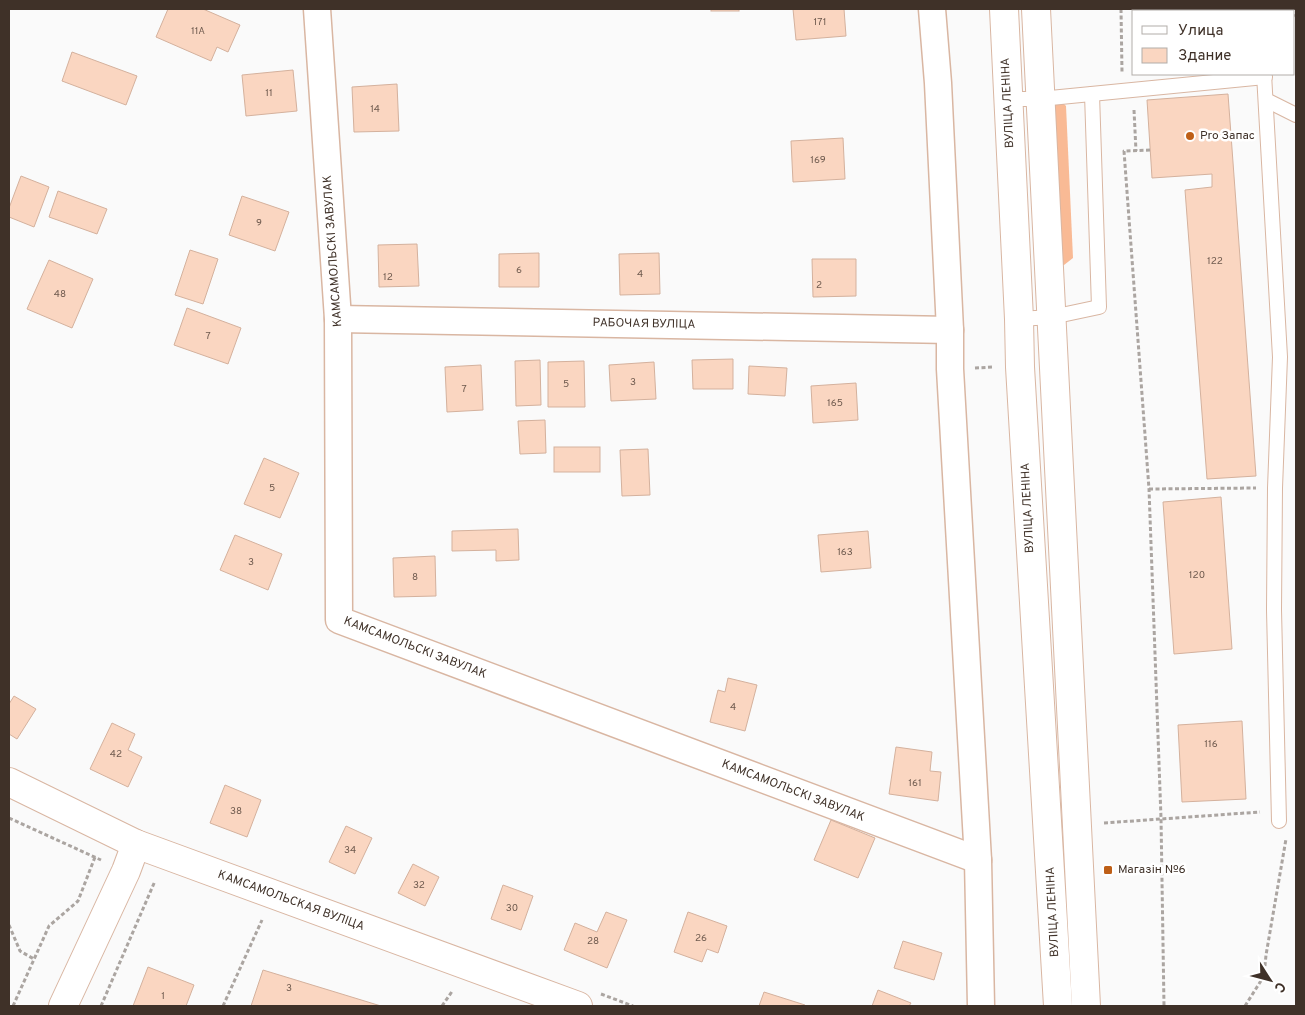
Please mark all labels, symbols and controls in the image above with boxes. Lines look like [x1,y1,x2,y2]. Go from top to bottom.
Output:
legend [1132,10,1295,75]
house number: 171 [814,16,826,29]
text: Улица [1178,22,1223,41]
house number: 11А [191,25,205,38]
text: Здание [1178,47,1231,66]
street label: ВУЛІЦА ЛЕНІНА [998,57,1018,149]
house number: 11 [265,87,273,100]
house number: 14 [370,103,380,116]
place label: Pro Запас [1200,128,1255,144]
marker: Pro Запас [1184,130,1196,142]
house number: 169 [810,154,826,167]
street label: КАМСАМОЛЬСКІ ЗАВУЛАК [320,174,346,327]
house number: 9 [256,217,262,230]
house number: 122 [1207,255,1223,268]
house number: 6 [516,264,522,277]
house number: 4 [637,268,643,281]
house number: 12 [383,271,393,284]
house number: 2 [816,279,822,292]
house number: 48 [54,288,66,301]
street label: РАБОЧАЯ ВУЛІЦА [592,315,696,333]
house number: 7 [205,330,211,343]
house number: 3 [630,376,636,389]
house number: 5 [563,378,569,391]
house number: 7 [461,383,467,396]
house number: 165 [827,397,843,410]
street label: ВУЛІЦА ЛЕНІНА [1018,462,1038,554]
house number: 5 [269,482,275,495]
house number: 163 [837,546,853,559]
house number: 3 [248,556,254,569]
house number: 120 [1189,569,1205,582]
house number: 8 [412,571,418,584]
street label: КАМСАМОЛЬСКІ ЗАВУЛАК [341,613,489,683]
house number: 4 [730,701,736,714]
house number: 116 [1204,738,1218,751]
house number: 42 [110,748,122,761]
street label: КАМСАМОЛЬСКІ ЗАВУЛАК [719,756,867,826]
house number: 161 [908,777,922,790]
house number: 38 [230,805,242,818]
house number: 34 [344,844,356,857]
place label: Магазін №6 [1118,862,1186,878]
marker: Магазін №6 [1102,864,1114,876]
street label: ВУЛІЦА ЛЕНІНА [1043,866,1063,958]
street label: КАМСАМОЛЬСКАЯ ВУЛІЦА [215,867,367,935]
house number: 32 [413,879,425,892]
house number: 30 [506,902,518,915]
house number: 26 [695,932,707,945]
house number: 28 [587,935,599,948]
north arrow [1245,955,1295,1005]
text: С [1270,978,1289,995]
house number: 3 [286,982,292,995]
house number: 1 [161,990,165,1003]

